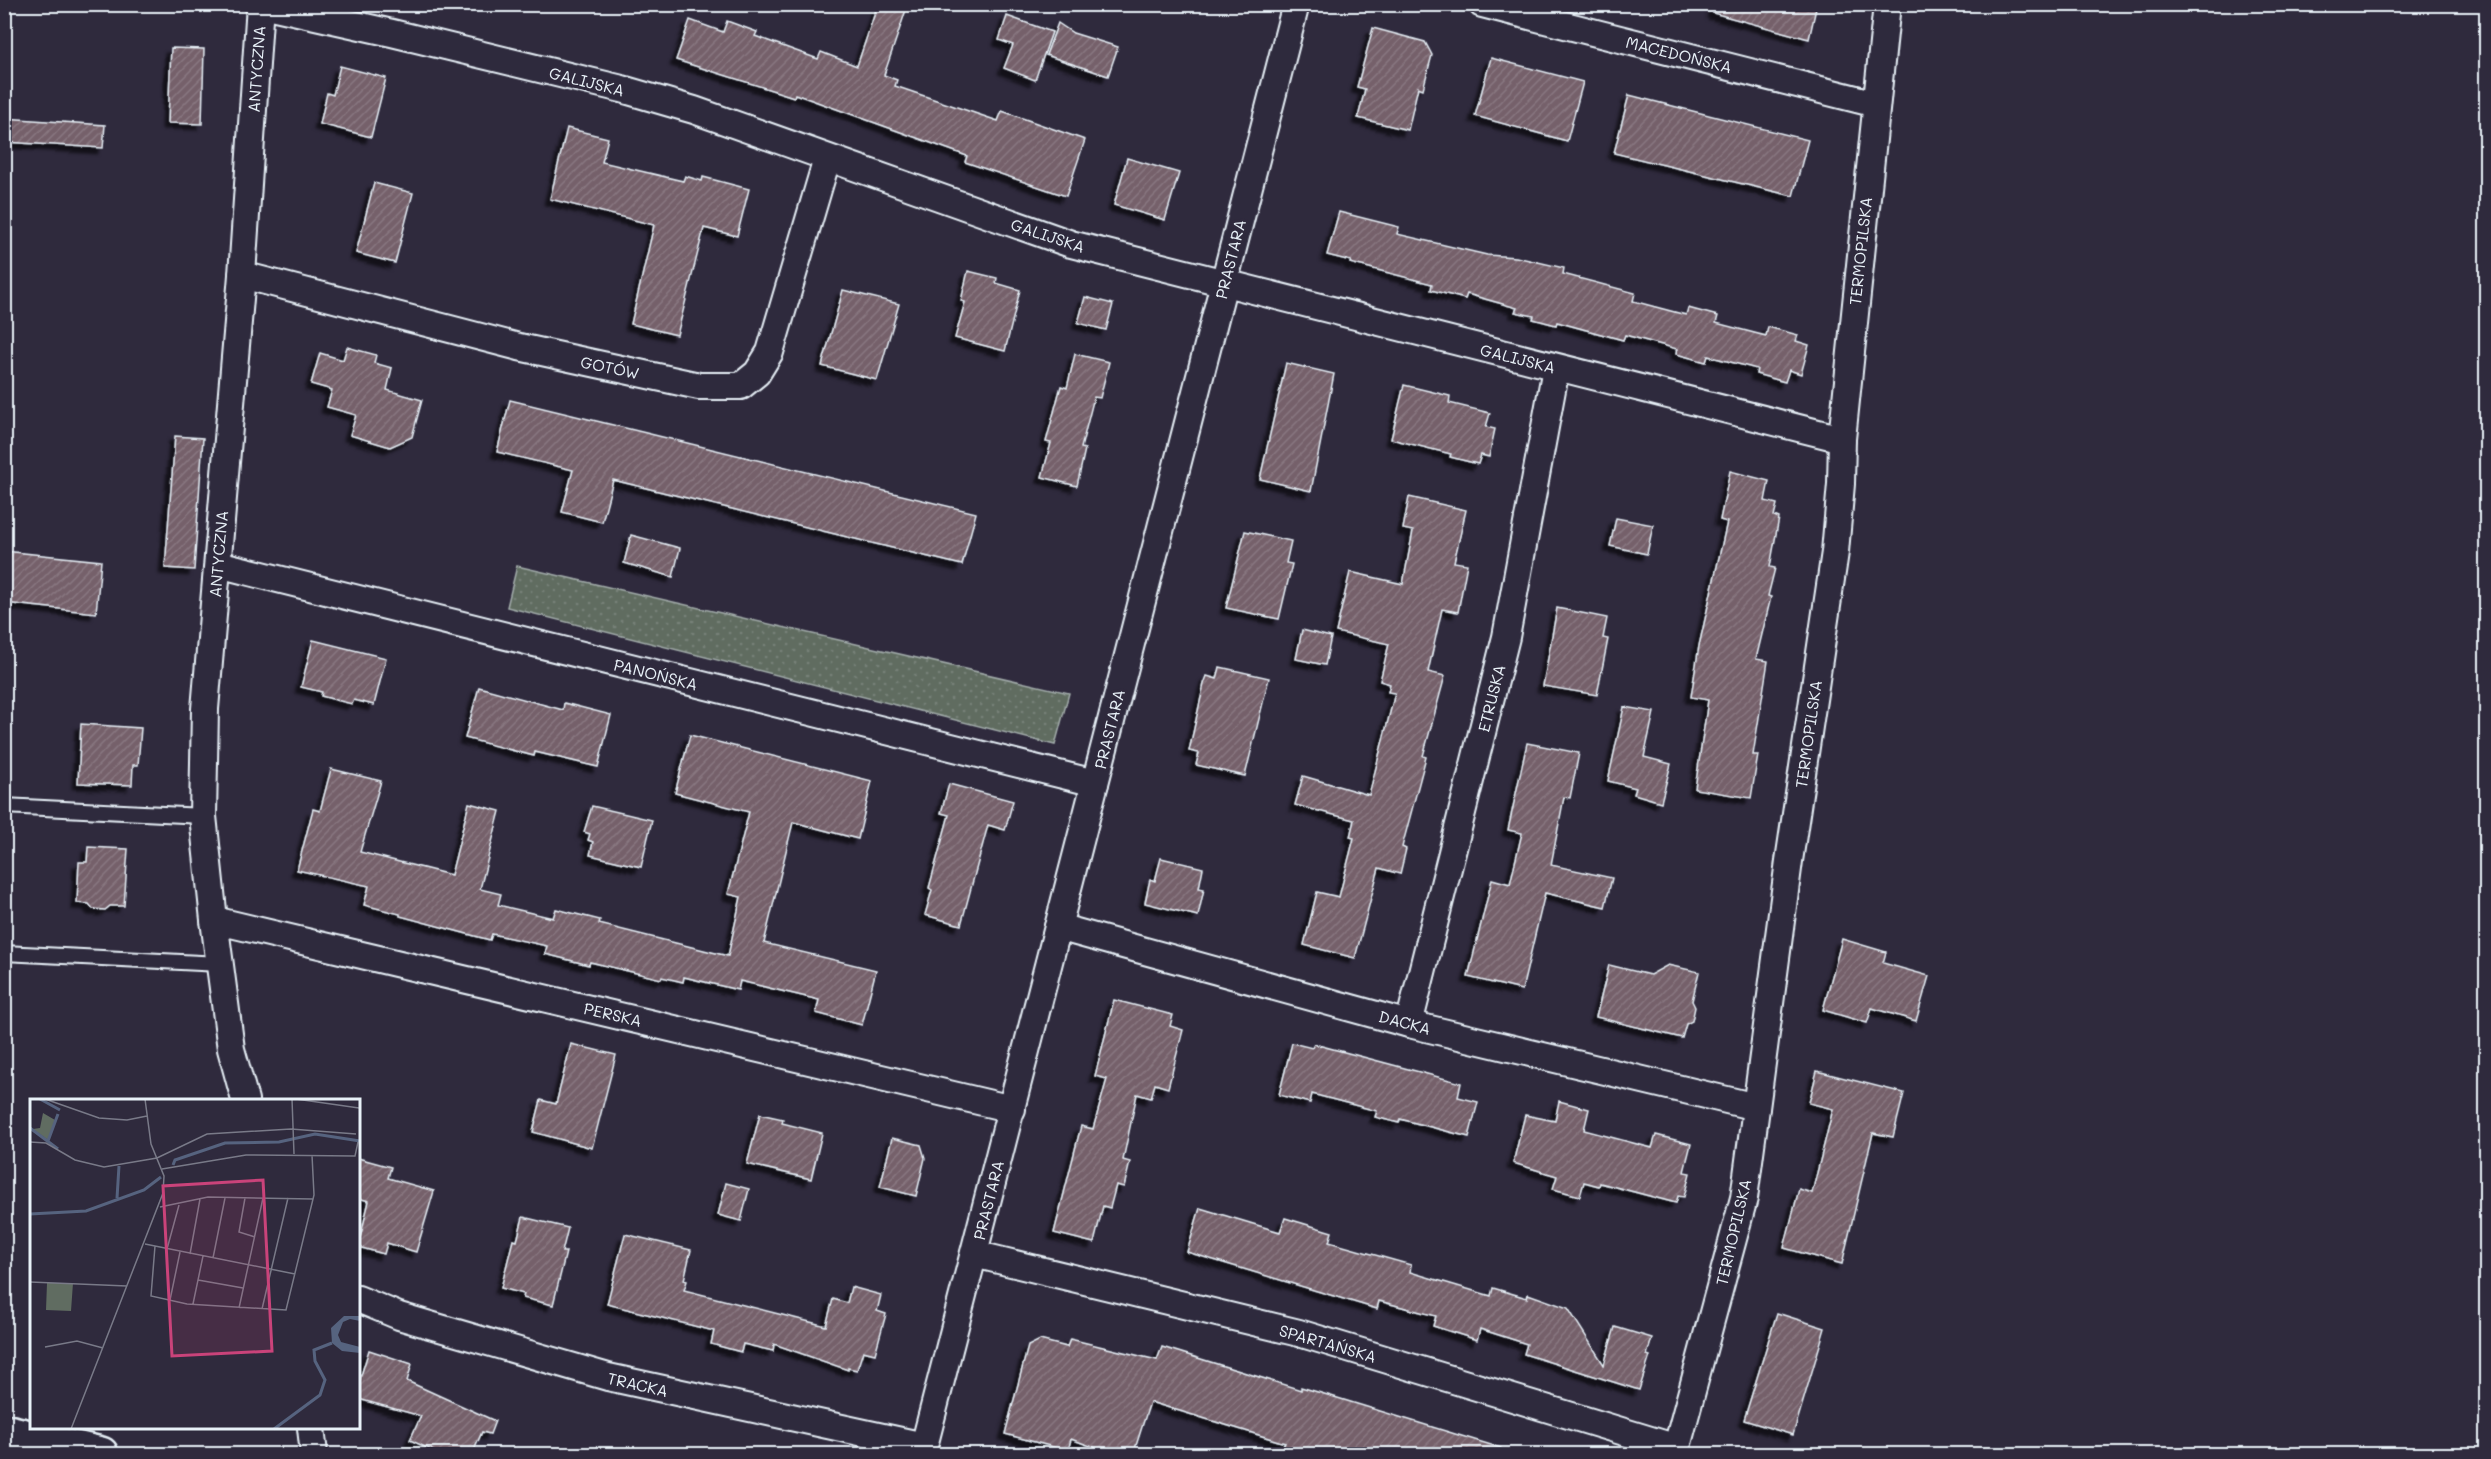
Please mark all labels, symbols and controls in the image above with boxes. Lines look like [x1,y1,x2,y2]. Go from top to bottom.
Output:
street label: ANTYCZNA [242,25,270,113]
street label: MACEDOŃSKA [1624,31,1734,77]
street label: GALIJSKA [547,62,627,100]
street label: TERMOPILSKA [1844,196,1876,306]
street label: GALIJSKA [1008,213,1088,257]
street label: PRASTARA [1210,217,1250,301]
street label: GALIJSKA [1478,339,1558,377]
street label: GOTÓW [579,351,641,383]
street label: ANTYCZNA [204,510,232,598]
street label: PANOŃSKA [612,653,700,695]
street label: ETRUSKA [1472,662,1510,734]
street label: TERMOPILSKA [1790,679,1826,789]
street label: PRASTARA [1089,687,1129,771]
street label: PERSKA [582,997,644,1031]
street label: DACKA [1377,1005,1433,1039]
inset map [30,1099,360,1429]
street label: PRASTARA [968,1158,1008,1242]
street label: TERMOPILSKA [1711,1177,1755,1287]
street label: SPARTAŃSKA [1277,1319,1379,1367]
street label: TRACKA [606,1367,670,1401]

